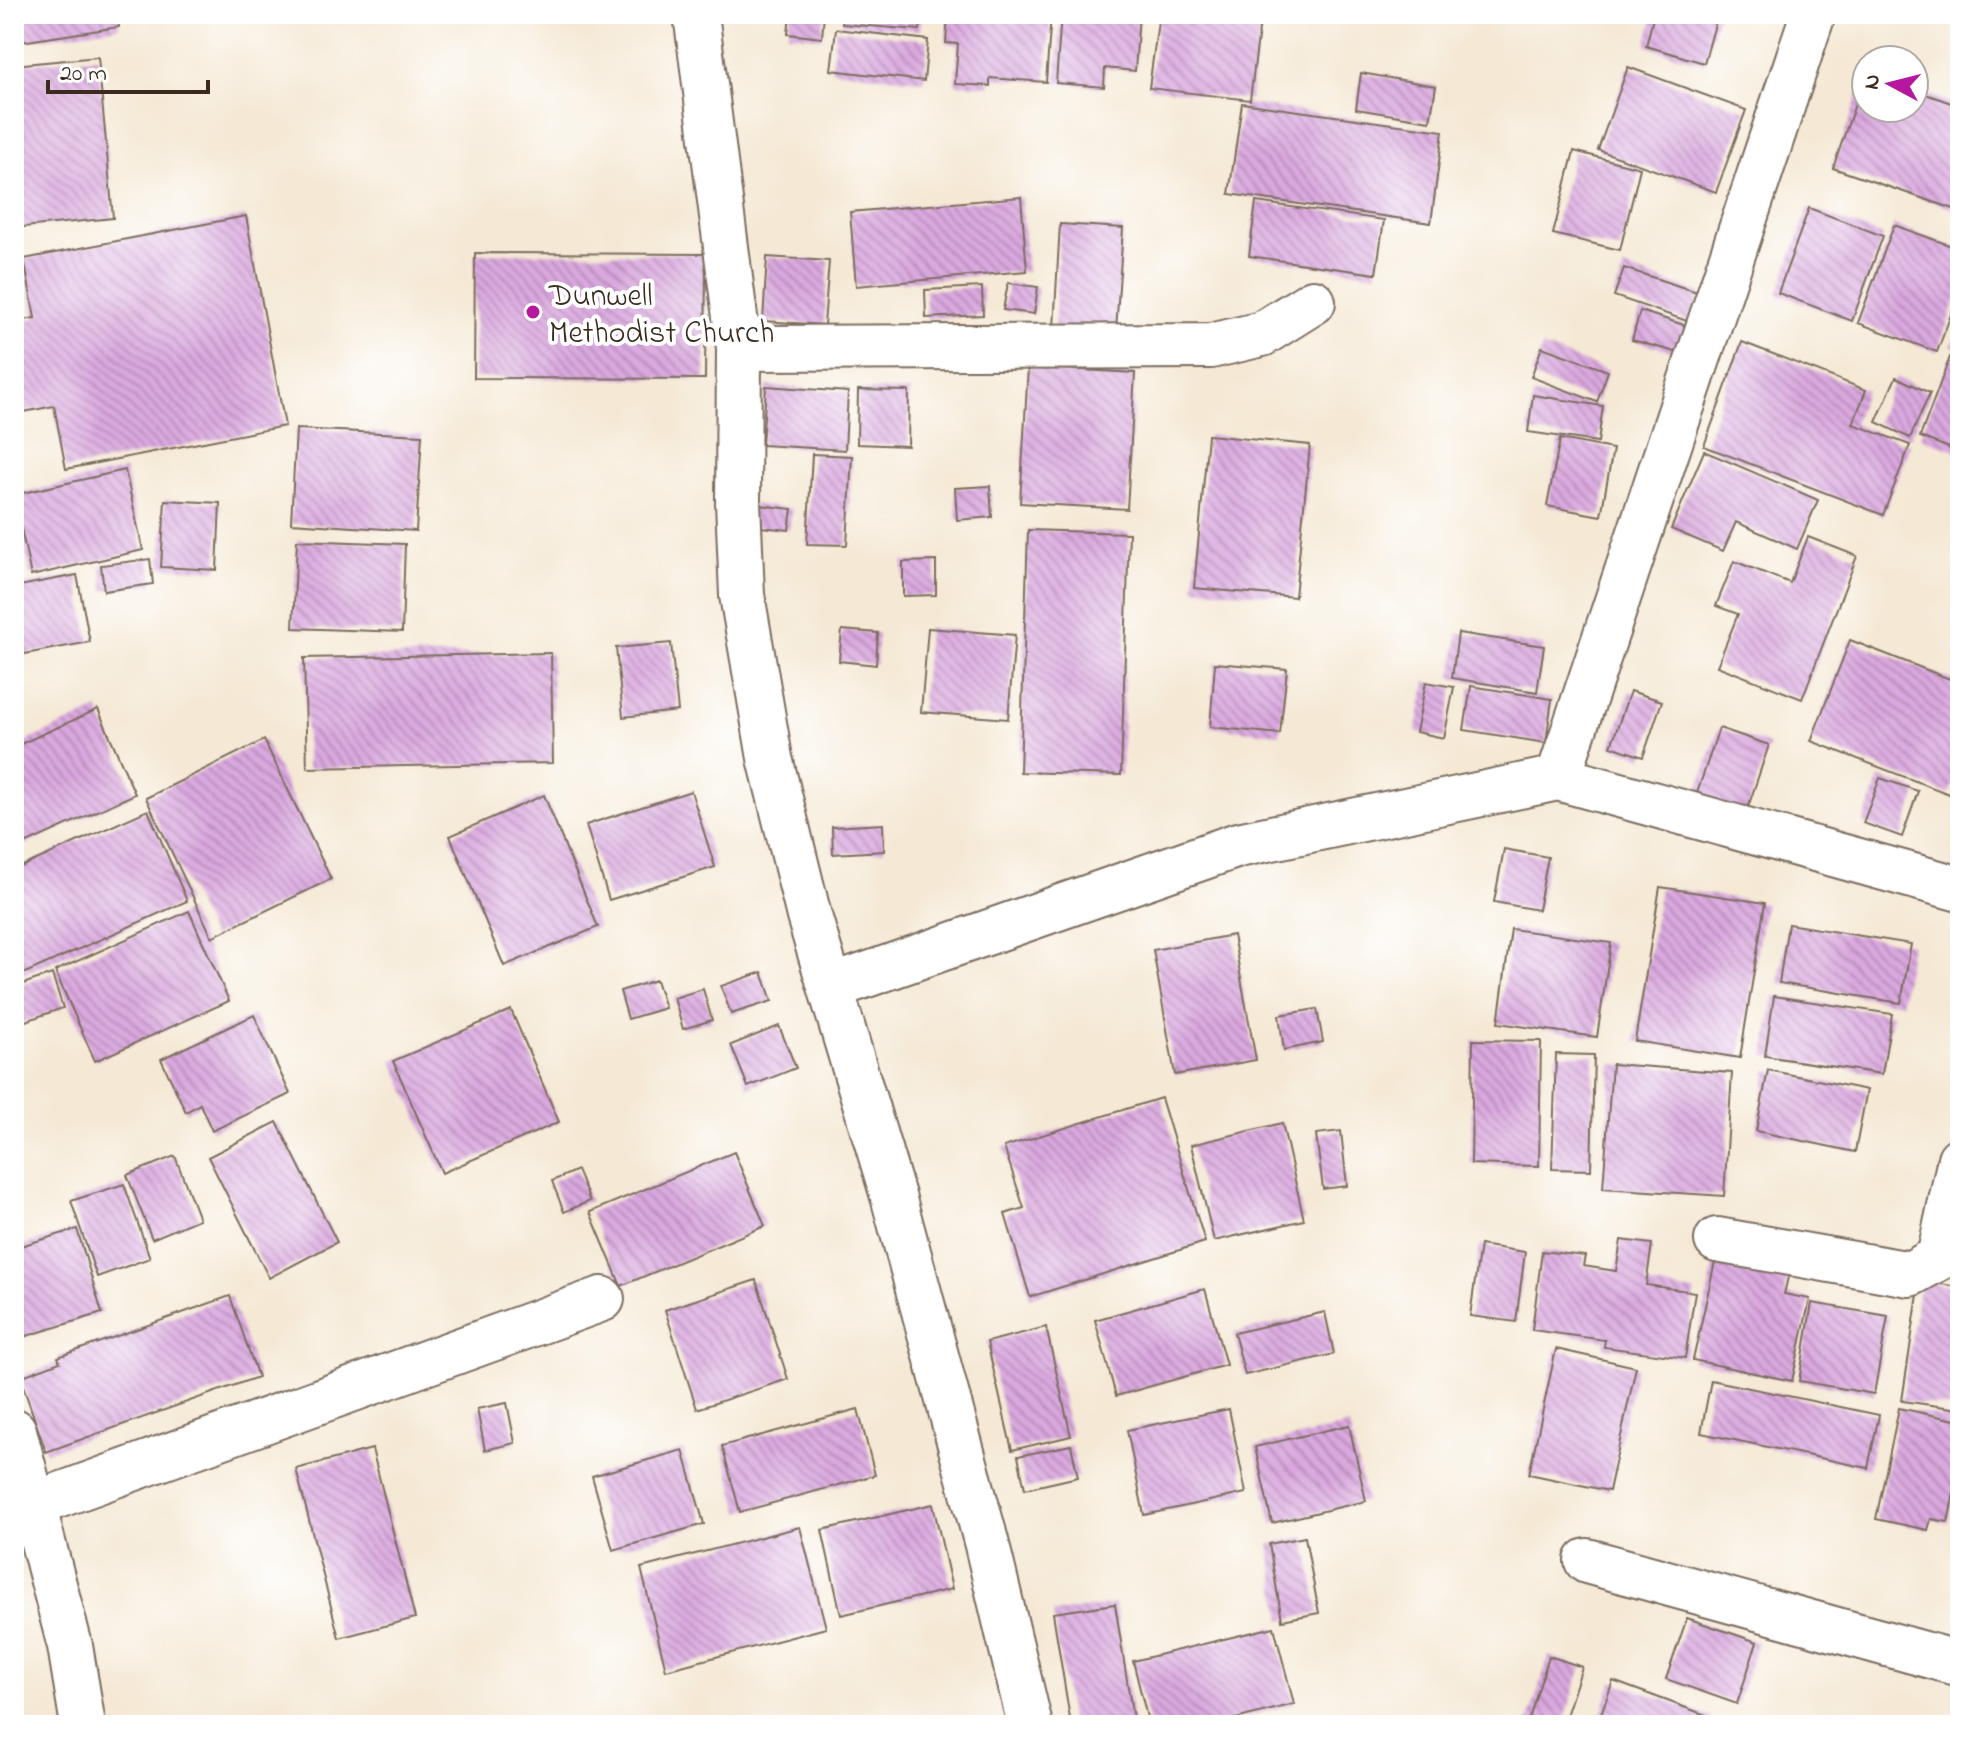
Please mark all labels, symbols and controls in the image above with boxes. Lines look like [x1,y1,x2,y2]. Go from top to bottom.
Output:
scale bar [48,44,208,94]
north arrow [1850,44,1930,124]
text: 20 m [60,57,107,92]
text: N [1856,73,1890,91]
place label: Dunwell Methodist Church [548,274,774,358]
marker: Dunwell Methodist Church [524,303,542,321]

